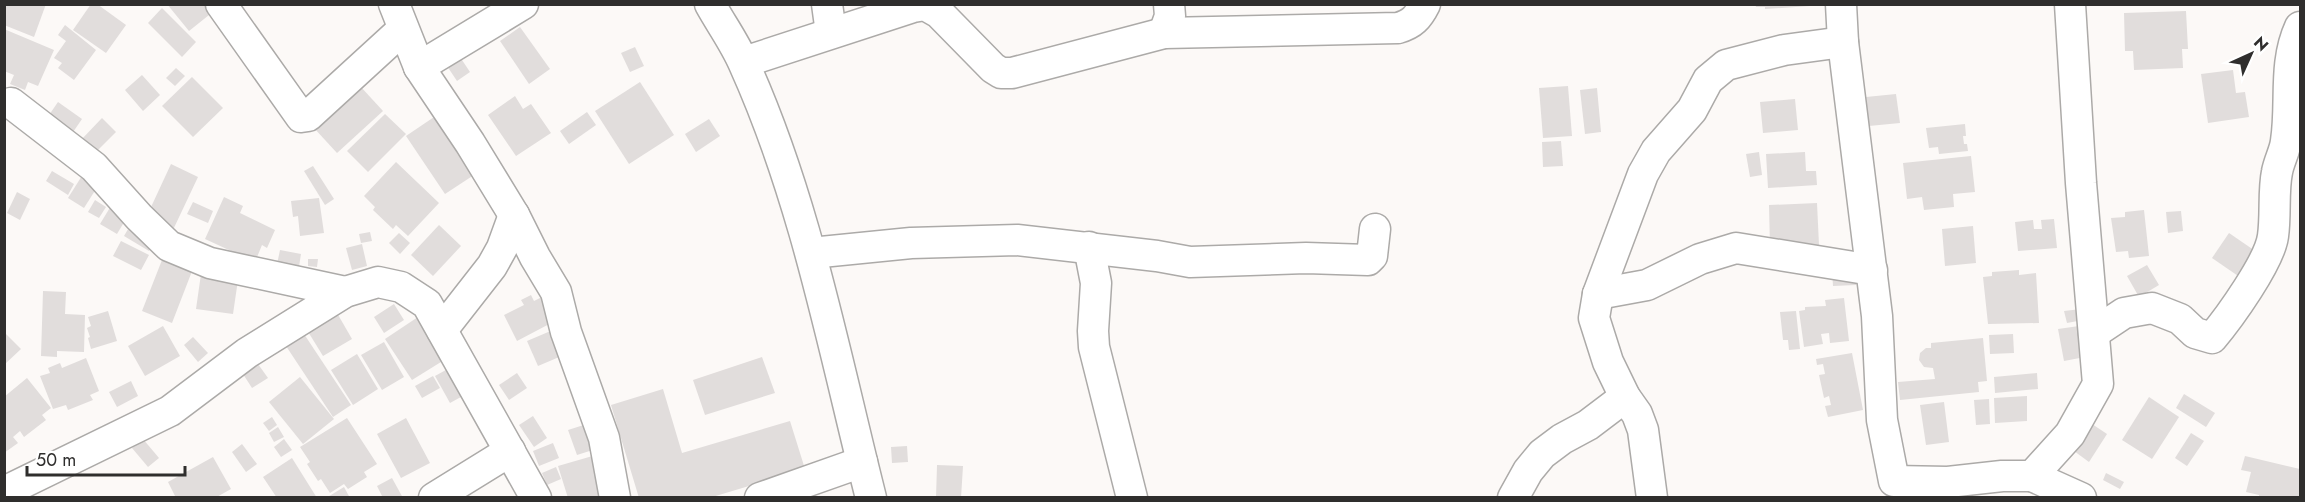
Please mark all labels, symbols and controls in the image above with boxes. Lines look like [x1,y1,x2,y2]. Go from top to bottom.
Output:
north arrow [2221,24,2281,84]
text: N [2249,31,2274,56]
scale bar [27,439,184,477]
text: 50 m [36,447,76,473]

